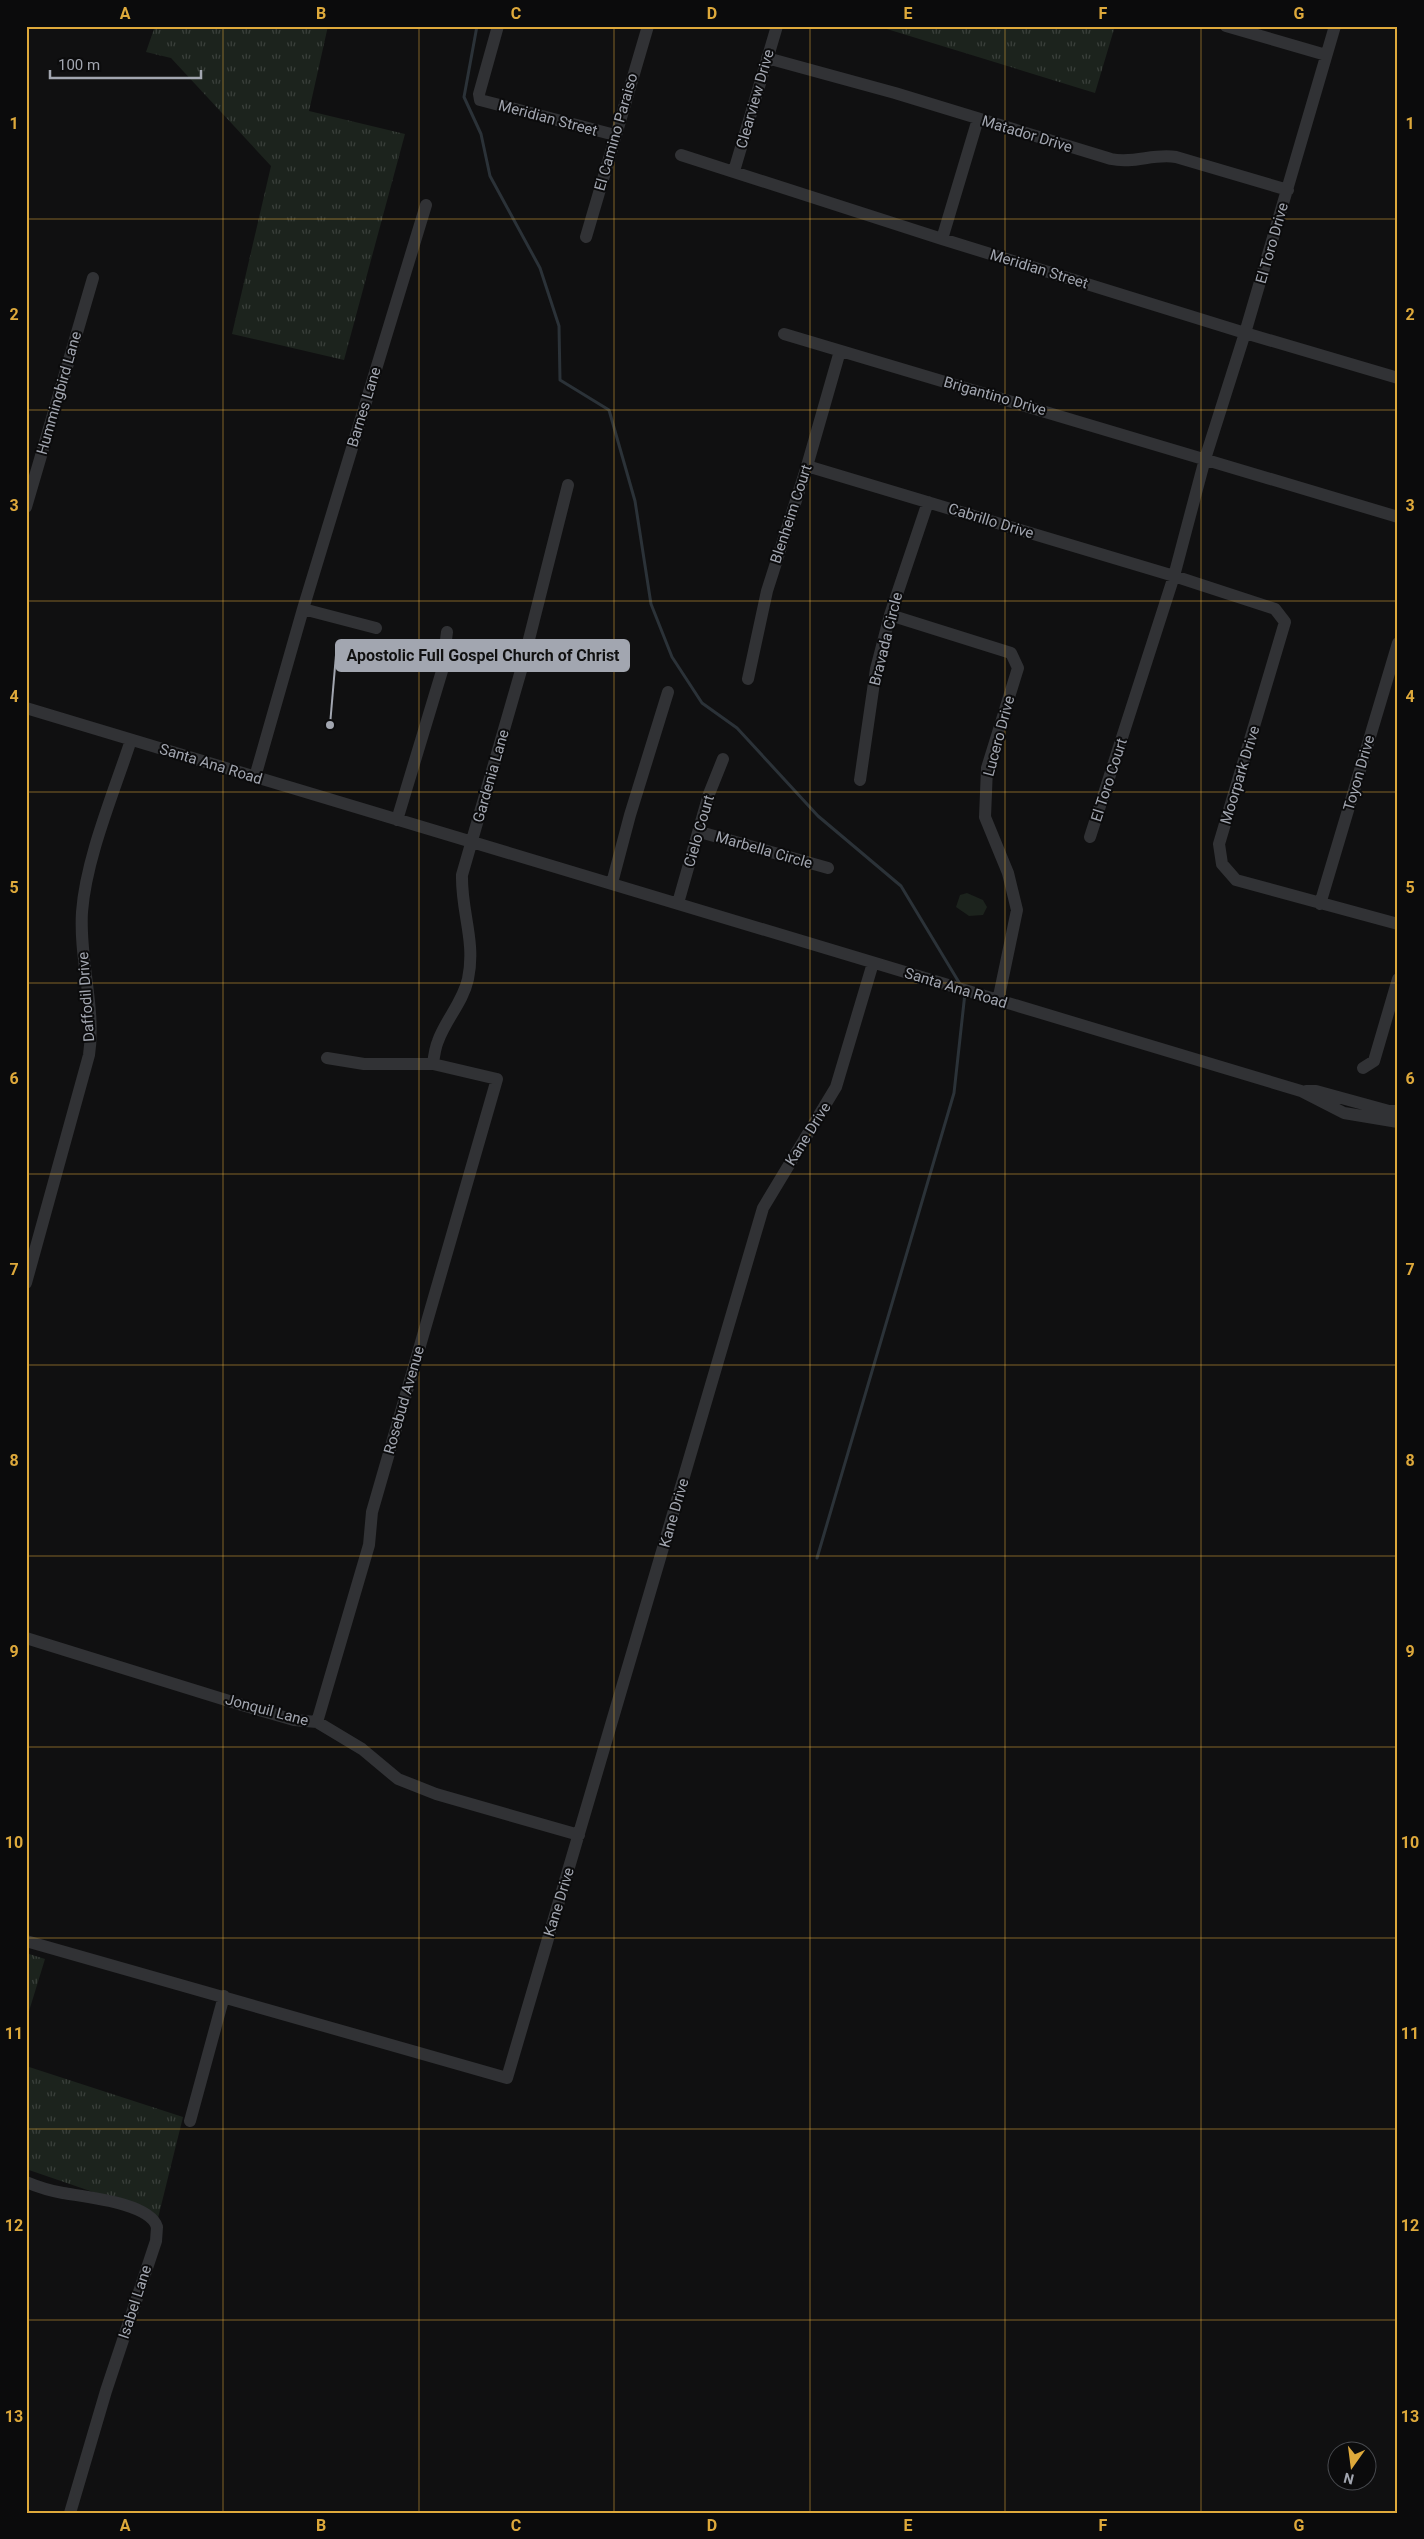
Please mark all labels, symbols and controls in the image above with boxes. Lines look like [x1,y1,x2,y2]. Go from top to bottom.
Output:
text: A [120,4,131,23]
text: B [316,4,326,23]
text: C [511,4,521,23]
text: D [707,4,717,23]
text: E [904,4,913,23]
text: F [1099,4,1108,23]
text: G [1294,4,1305,23]
street label: Clearview Drive [732,47,778,151]
scale bar [50,48,201,80]
text: 100 m [58,56,100,74]
street label: El Camino Paraiso [591,71,641,193]
street label: Meridian Street [497,96,599,140]
street label: Matador Drive [979,112,1075,156]
text: 1 [9,114,19,133]
text: 1 [1405,114,1415,133]
street label: El Toro Drive [1252,200,1292,286]
street label: Meridian Street [988,246,1090,292]
text: 2 [9,305,19,324]
text: 2 [1405,305,1415,324]
street label: Hummingbird Lane [33,329,85,457]
street label: Barnes Lane [343,365,385,449]
street label: Brigantino Drive [942,373,1048,419]
street label: Blenheim Court [767,462,815,566]
text: 3 [9,496,19,515]
text: 3 [1405,496,1415,515]
street label: Cabrillo Drive [946,499,1036,543]
street label: Bravada Circle [866,590,906,688]
callout: Apostolic Full Gospel Church of Christ [336,640,629,671]
text: Apostolic Full Gospel Church of Christ [346,646,620,665]
text: 4 [9,687,19,706]
text: 4 [1405,687,1415,706]
street label: Lucero Drive [980,694,1018,778]
street label: Moorpark Drive [1216,724,1264,826]
street label: Gardenia Lane [469,727,513,825]
street label: Toyon Drive [1340,733,1378,813]
street label: El Toro Court [1087,736,1131,824]
street label: Santa Ana Road [157,740,265,788]
street label: Cielo Court [680,793,718,869]
street label: Marbella Circle [714,828,814,872]
text: 5 [9,878,19,897]
text: 5 [1405,878,1415,897]
street label: Daffodil Drive [74,951,98,1043]
street label: Santa Ana Road [902,964,1010,1012]
text: 6 [9,1069,19,1088]
text: 6 [1405,1069,1415,1088]
street label: Kane Drive [781,1099,835,1169]
text: 7 [9,1260,19,1279]
text: 7 [1405,1260,1415,1279]
street label: Rosebud Avenue [380,1344,428,1456]
text: 8 [9,1451,19,1470]
text: 8 [1405,1451,1415,1470]
street label: Kane Drive [656,1476,692,1550]
text: 9 [9,1642,19,1661]
text: 9 [1405,1642,1415,1661]
street label: Jonquil Lane [223,1690,311,1730]
text: 10 [5,1833,23,1852]
text: 10 [1401,1833,1419,1852]
street label: Kane Drive [540,1865,578,1939]
text: 11 [5,2024,23,2043]
text: 11 [1401,2024,1419,2043]
text: 12 [5,2216,23,2235]
text: 12 [1401,2216,1419,2235]
street label: Isabel Lane [115,2263,155,2341]
text: 13 [5,2407,23,2426]
text: 13 [1401,2407,1419,2426]
north arrow [1326,2442,1376,2492]
text: N [1342,2470,1356,2488]
text: A [120,2516,131,2535]
text: B [316,2516,326,2535]
text: C [511,2516,521,2535]
text: D [707,2516,717,2535]
text: E [904,2516,913,2535]
text: F [1099,2516,1108,2535]
text: G [1294,2516,1305,2535]

